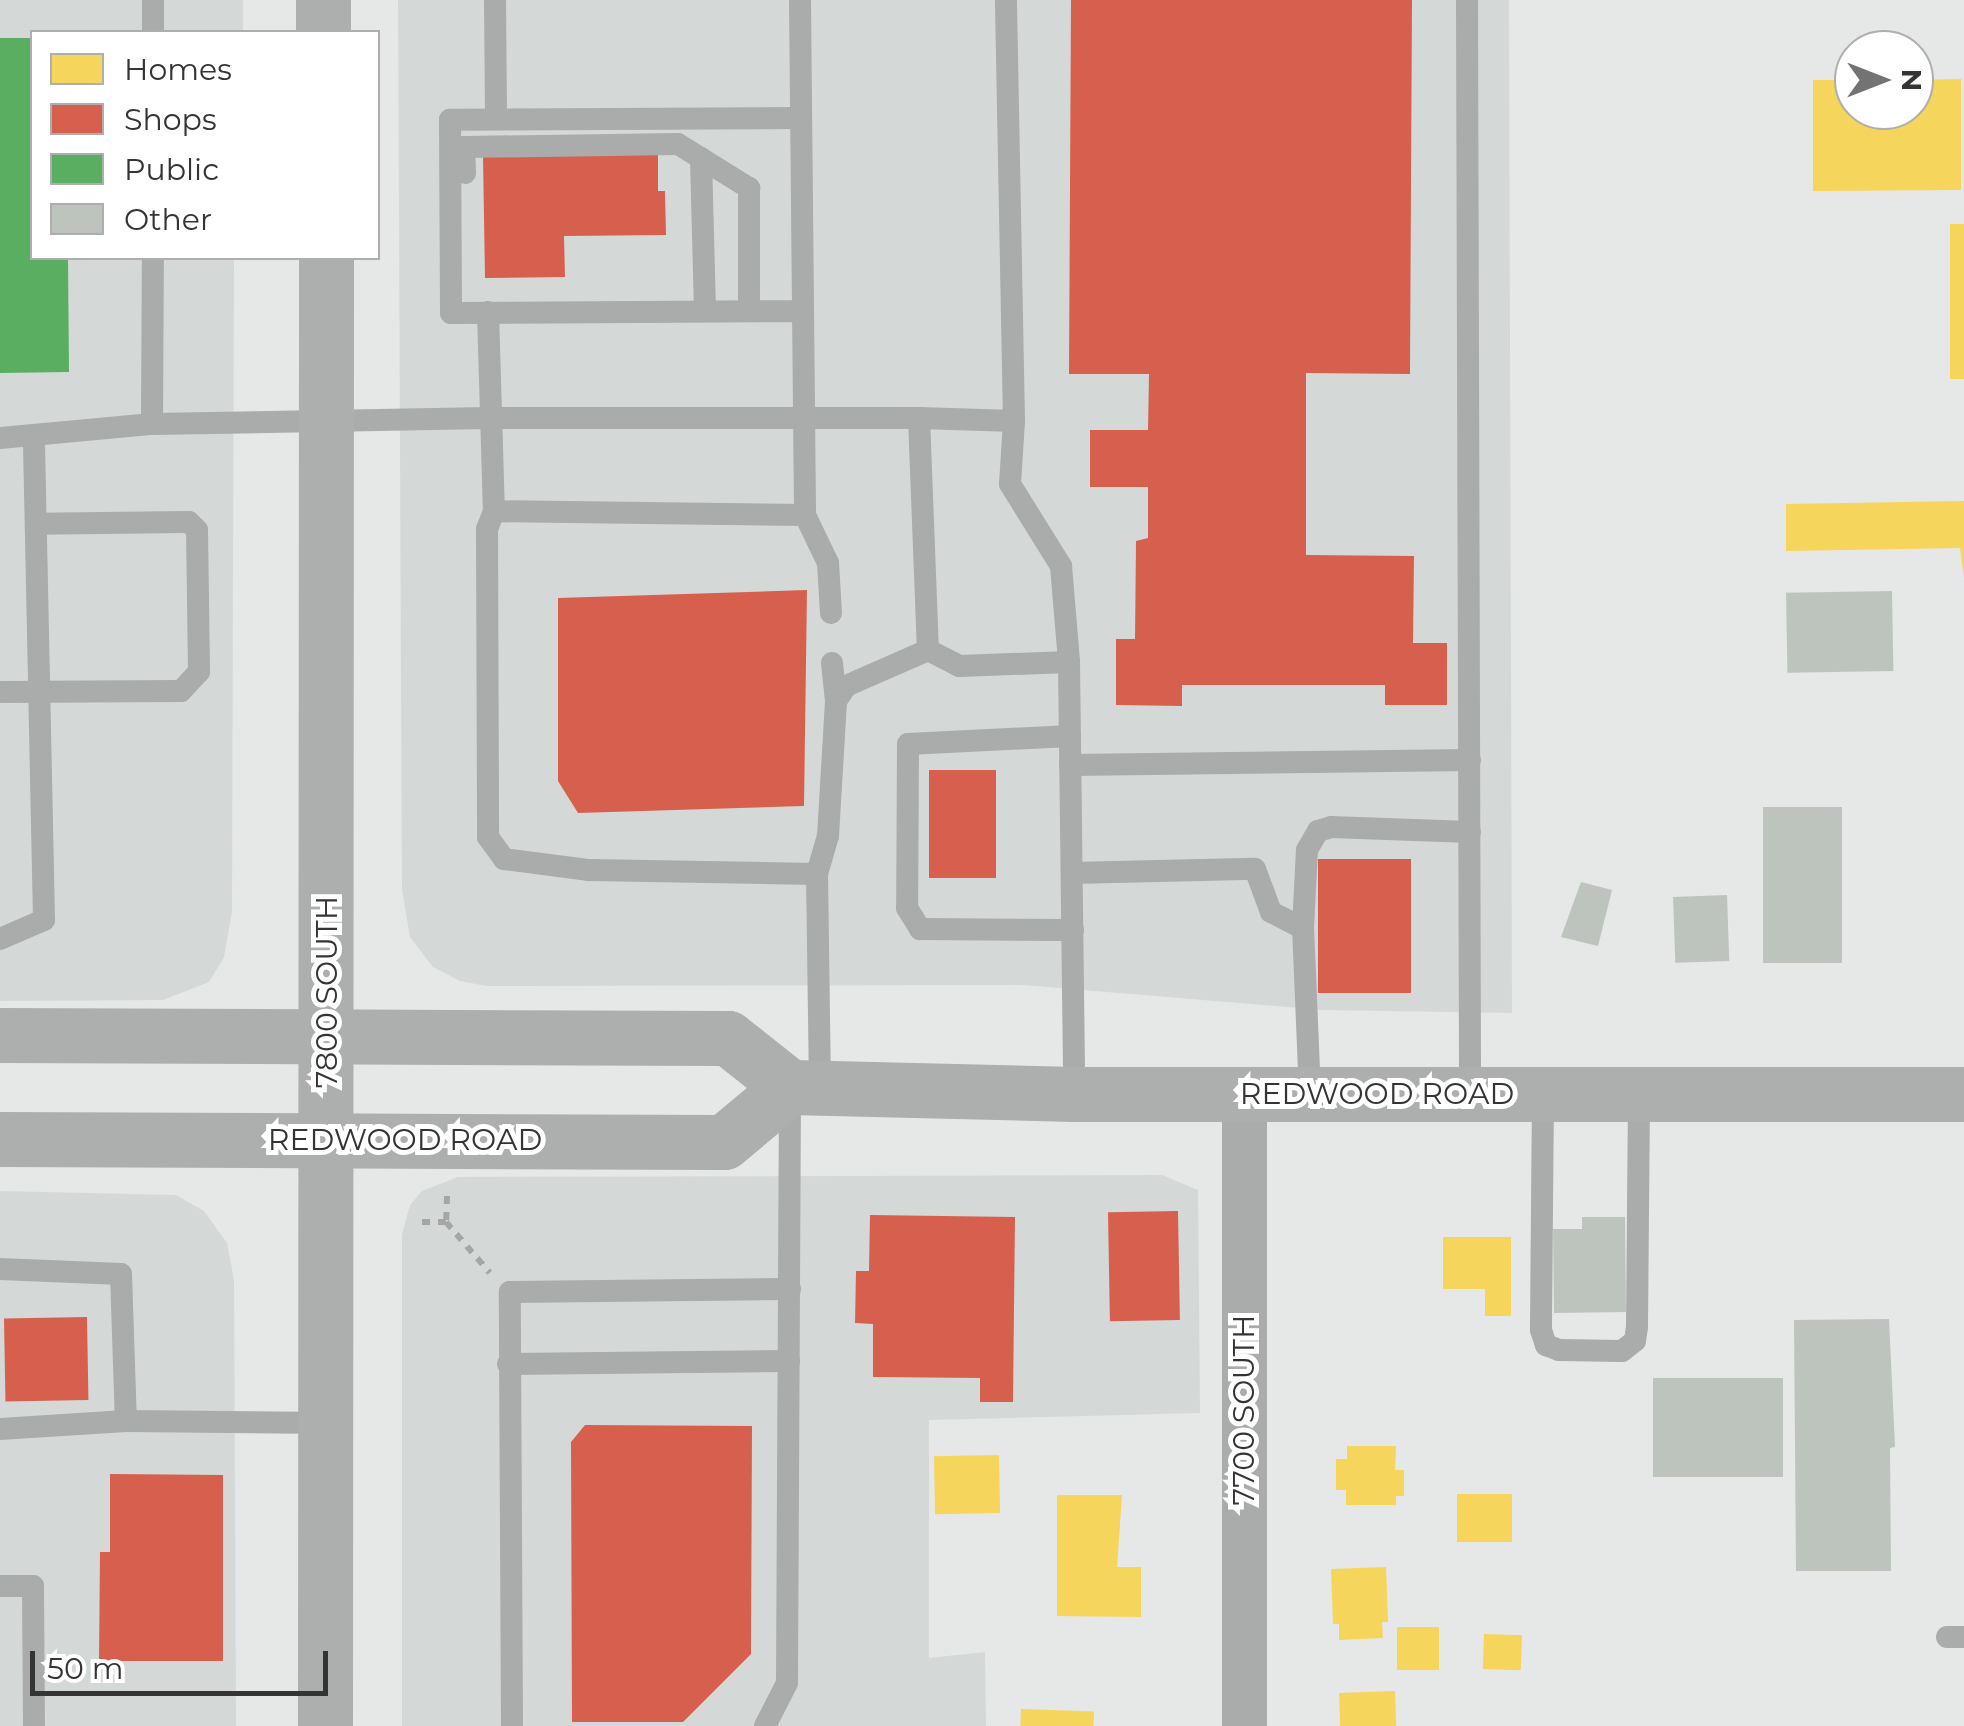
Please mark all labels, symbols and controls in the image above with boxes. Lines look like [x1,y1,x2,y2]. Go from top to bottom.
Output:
legend [30,30,380,260]
north arrow [1834,30,1934,130]
text: Homes [124,51,232,88]
text: N [1895,69,1929,91]
text: Shops [124,101,217,138]
text: Public [124,151,219,188]
text: Other [124,201,212,238]
street label: 7800 SOUTH [309,896,345,1088]
street label: REDWOOD ROAD [1240,1076,1514,1112]
street label: REDWOOD ROAD [268,1122,542,1158]
street label: 7700 SOUTH [1226,1315,1262,1505]
scale bar [35,1631,332,1693]
text: 50 m [47,1650,124,1687]

